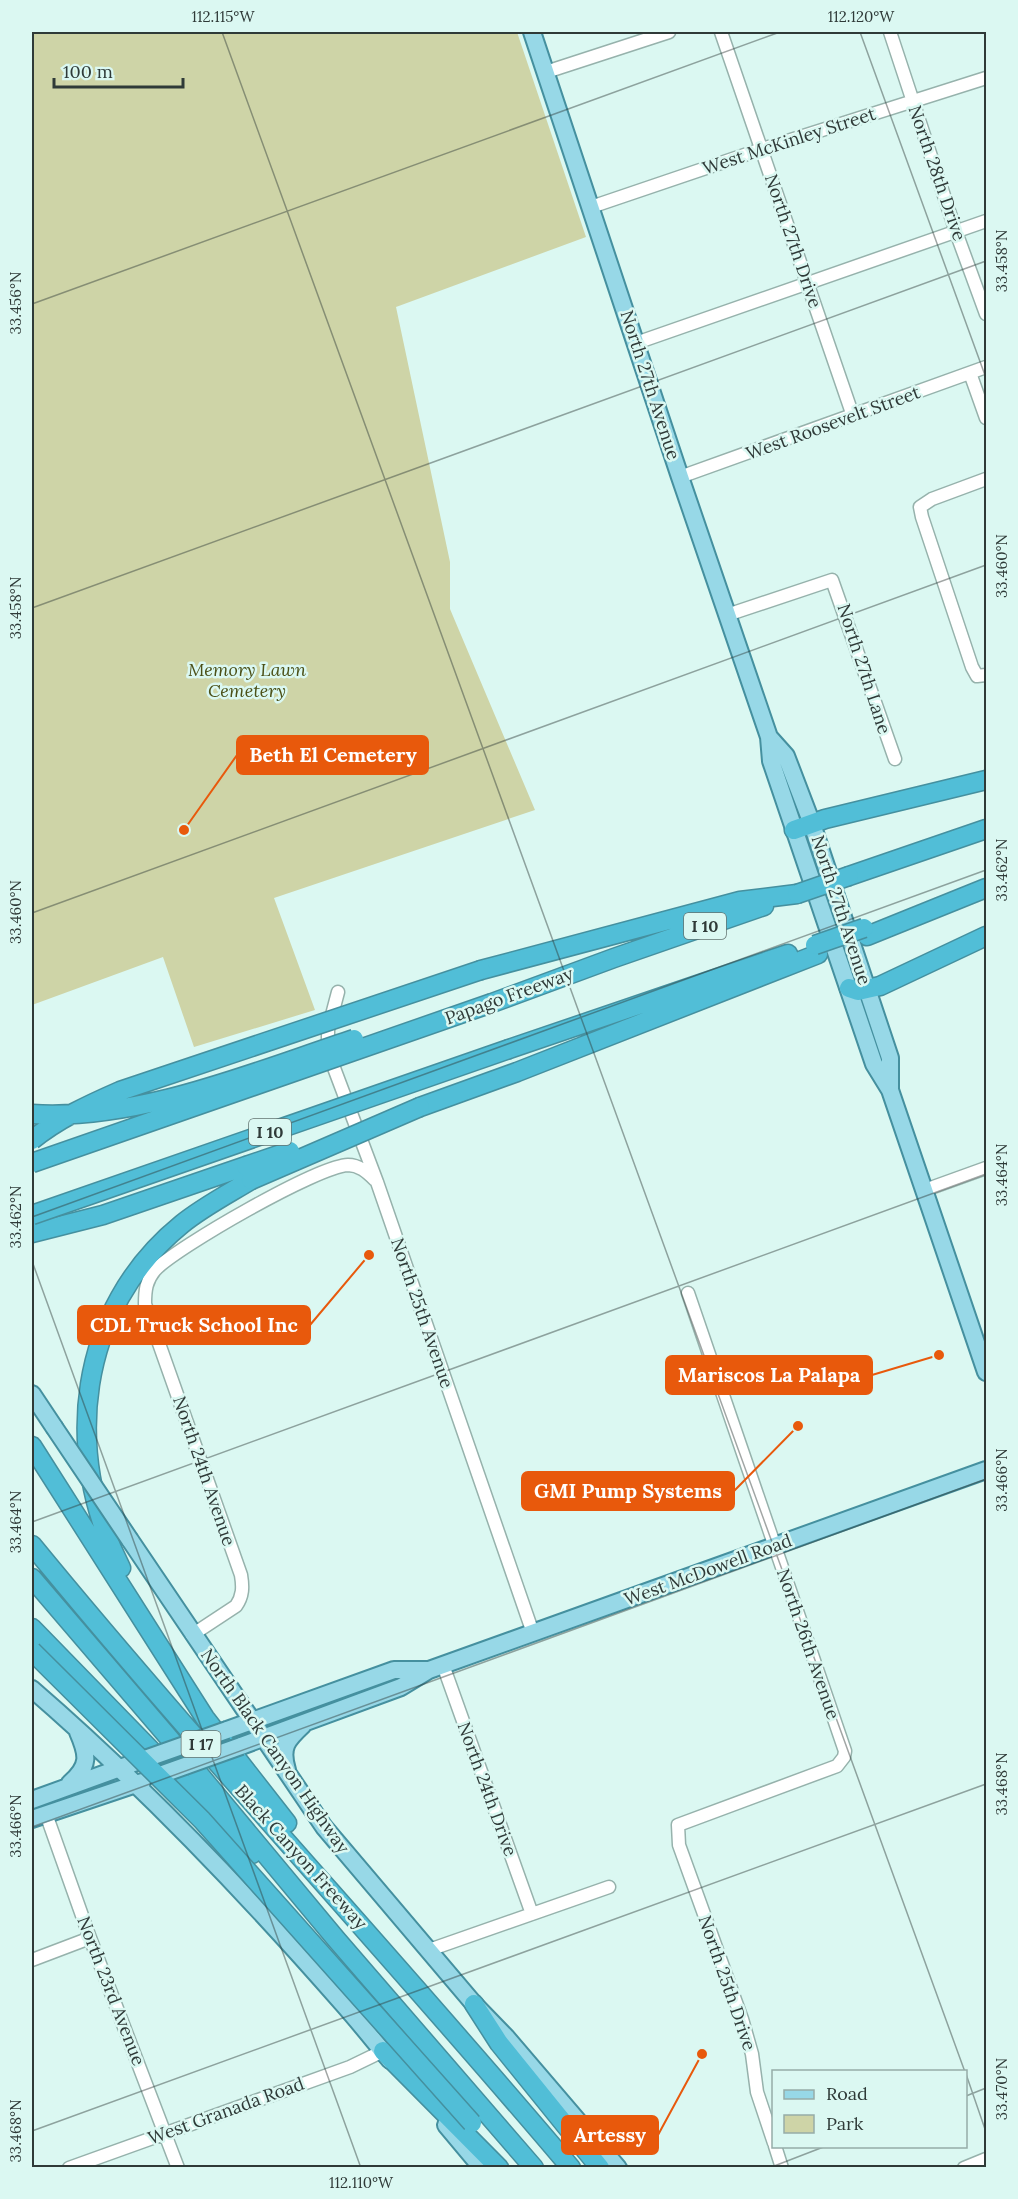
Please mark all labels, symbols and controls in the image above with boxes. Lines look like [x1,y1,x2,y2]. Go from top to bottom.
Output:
text: 112.115°W [192,7,255,26]
text: 112.120°W [828,7,895,26]
scale bar [54,51,183,89]
text: 100 m [63,60,113,83]
street label: West McKinley Street [699,102,878,179]
street label: North 28th Drive [904,102,972,244]
street label: North 27th Drive [760,171,827,311]
text: 33.458°N [992,230,1011,292]
text: 33.456°N [6,272,25,334]
street label: North 27th Avenue [615,307,686,463]
street label: West Roosevelt Street [743,380,923,465]
text: 33.460°N [992,534,1011,598]
text: 33.458°N [6,577,25,639]
street label: North 27th Lane [833,601,896,737]
park label: Memory Lawn Cemetery [188,658,306,702]
callout: Beth El Cemetery [237,736,428,774]
text: Beth El Cemetery [249,742,417,767]
street label: North 27th Avenue [806,832,877,988]
text: 33.462°N [992,839,1011,901]
text: 33.460°N [6,880,25,944]
road number: I 10 [684,913,726,939]
street label: Papago Freeway [442,962,577,1029]
road number: I 10 [249,1119,291,1145]
text: 33.464°N [992,1144,1011,1206]
text: 33.462°N [6,1186,25,1248]
street label: North 25th Avenue [386,1235,459,1391]
callout: CDL Truck School Inc [78,1306,310,1344]
text: CDL Truck School Inc [90,1312,299,1337]
callout: Mariscos La Palapa [666,1356,872,1394]
text: Mariscos La Palapa [678,1362,861,1387]
street label: North 24th Avenue [168,1393,241,1549]
text: 33.466°N [992,1448,1011,1512]
callout: GMI Pump Systems [522,1472,734,1510]
text: GMI Pump Systems [534,1478,722,1503]
text: 33.464°N [6,1491,25,1553]
street label: West McDowell Road [621,1528,795,1611]
street label: North 26th Avenue [772,1565,845,1723]
street label: North Black Canyon Highway [196,1644,355,1858]
street label: North 24th Drive [453,1719,522,1859]
road number: I 17 [182,1731,220,1757]
text: 33.468°N [992,1752,1011,1816]
street label: Black Canyon Freeway [230,1780,373,1934]
text: 33.466°N [6,1794,25,1858]
street label: North 25th Drive [694,1912,761,2054]
street label: North 23rd Avenue [72,1913,151,2069]
text: 33.470°N [992,2058,1011,2120]
legend [772,2070,967,2148]
street label: West Granada Road [145,2072,307,2149]
text: Road [826,2082,868,2105]
text: 33.468°N [6,2099,25,2163]
text: Park [826,2112,864,2135]
callout: Artessy [562,2116,658,2154]
text: Artessy [574,2122,646,2147]
text: 112.110°W [329,2173,394,2192]

